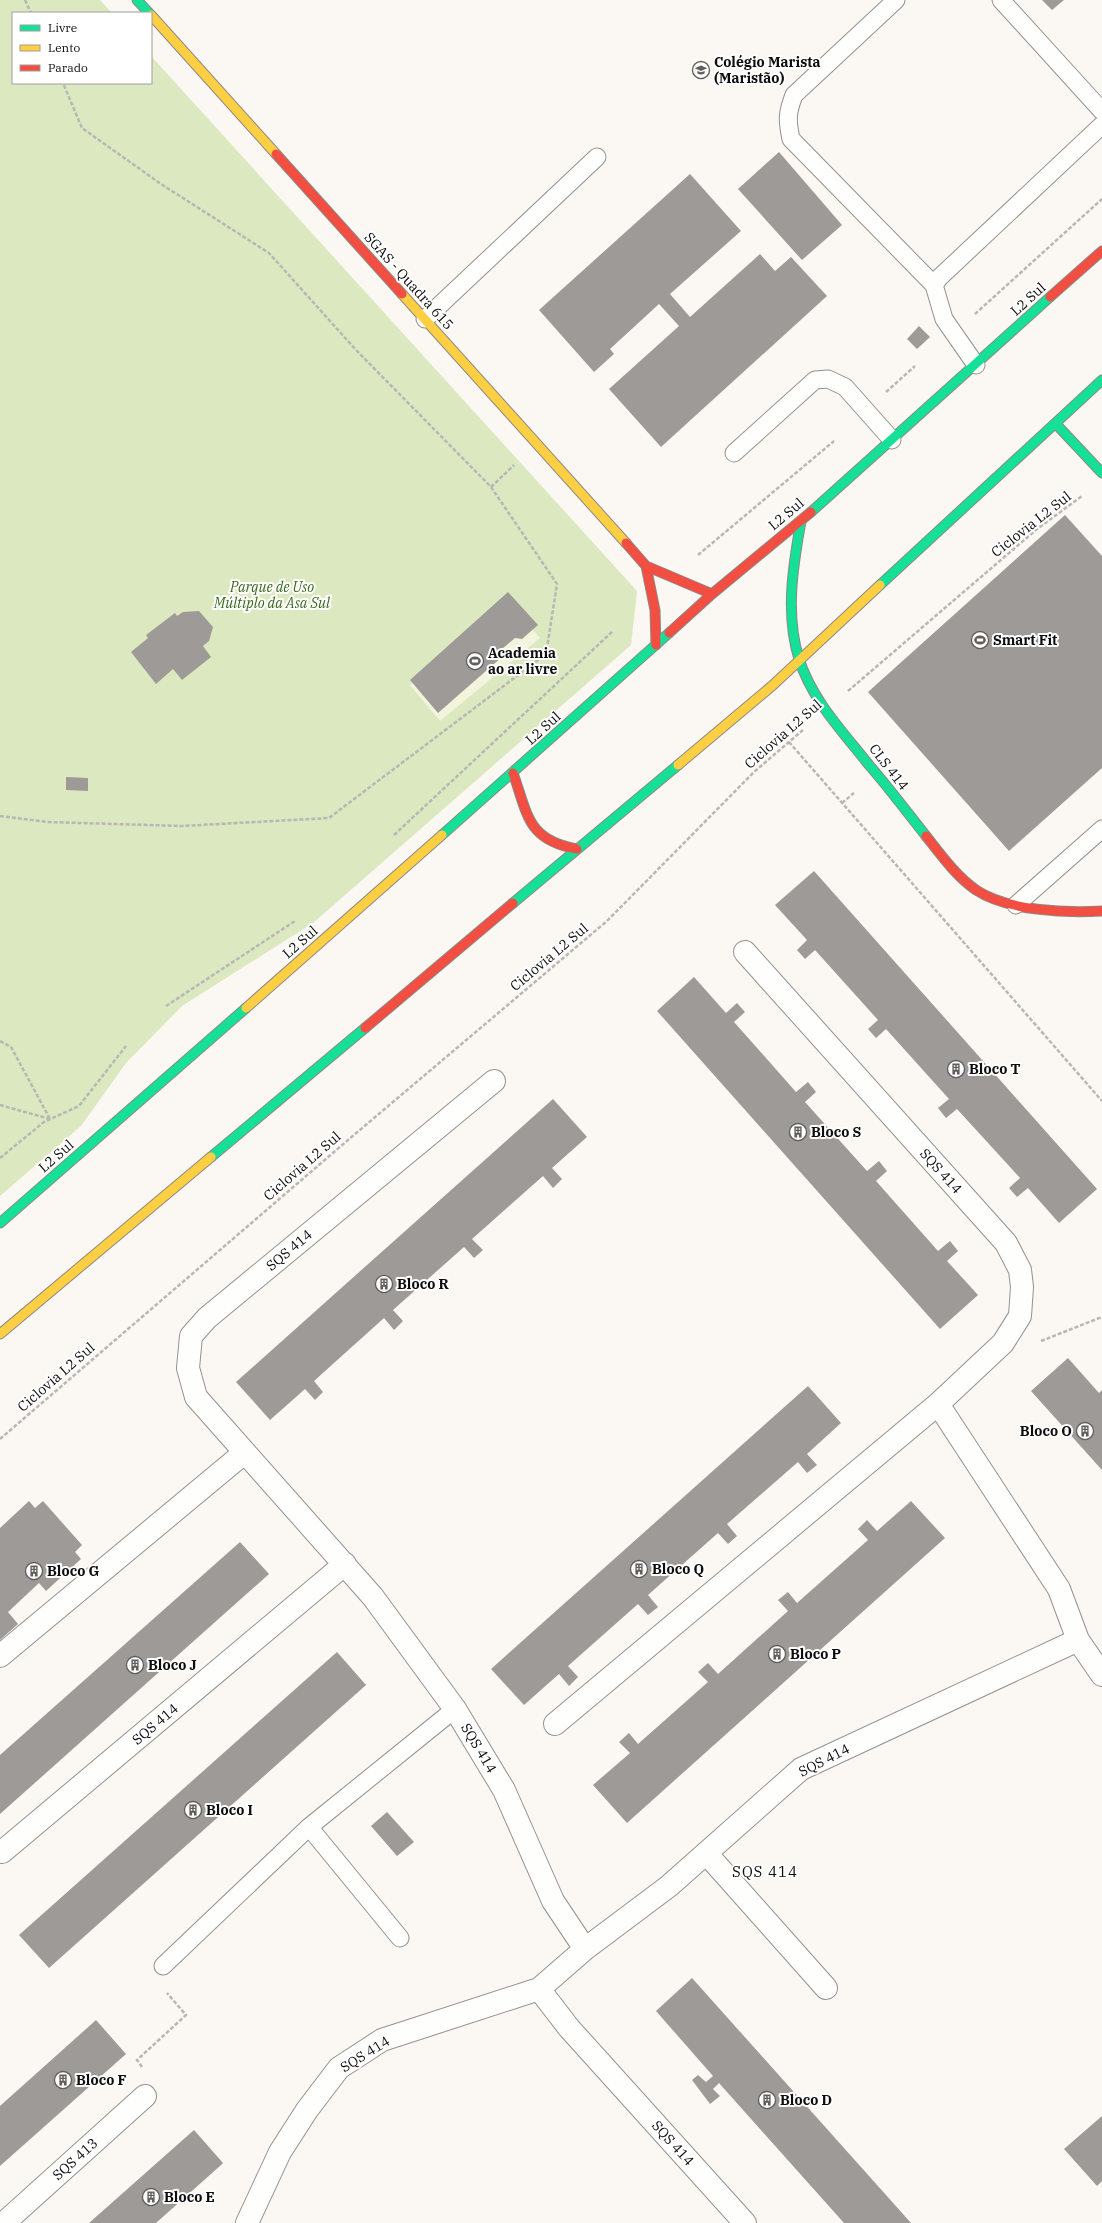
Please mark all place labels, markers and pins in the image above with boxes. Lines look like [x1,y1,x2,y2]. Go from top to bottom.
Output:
place label: Colégio Marista (Maristão) [714,53,820,87]
school or university icon: Colégio Marista (Maristão) [691,60,711,80]
sports icon: Smart Fit [970,630,990,650]
place label: Smart Fit [993,631,1057,649]
place label: Academia ao ar livre [488,644,558,678]
sports icon: Academia ao ar livre [465,651,485,671]
building icon: Bloco T [946,1059,966,1079]
place label: Bloco T [969,1060,1021,1078]
building icon: Bloco S [788,1122,808,1142]
place label: Bloco S [811,1123,862,1141]
building icon: Bloco R [374,1274,394,1294]
place label: Bloco R [397,1275,450,1293]
building icon: Bloco O [1075,1421,1095,1441]
place label: Bloco O [1020,1422,1072,1440]
building icon: Bloco Q [629,1559,649,1579]
place label: Bloco Q [652,1560,704,1578]
building icon: Bloco G [24,1561,44,1581]
place label: Bloco G [47,1562,100,1580]
building icon: Bloco P [767,1644,787,1664]
place label: Bloco P [790,1645,842,1663]
building icon: Bloco J [125,1655,145,1675]
place label: Bloco J [148,1656,197,1674]
building icon: Bloco I [183,1800,203,1820]
place label: Bloco I [206,1801,253,1819]
building icon: Bloco F [53,2070,73,2090]
place label: Bloco F [76,2071,127,2089]
building icon: Bloco D [757,2090,777,2110]
place label: Bloco D [780,2091,832,2109]
building icon: Bloco E [141,2187,161,2207]
place label: Bloco E [164,2188,215,2206]

